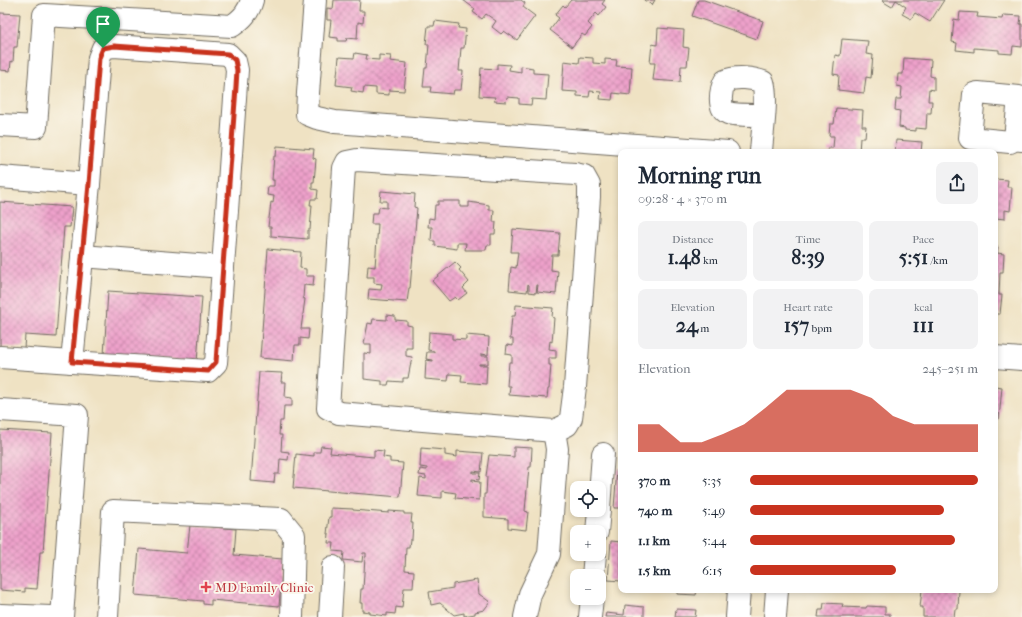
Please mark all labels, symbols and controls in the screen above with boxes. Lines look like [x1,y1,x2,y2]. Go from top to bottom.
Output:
pin [86,7.0,120,48]
icon: arrive [92,13,114,35]
button: share [936,162,978,204]
text: Morning run [638,163,761,189]
text: 09:28 · 4 × 370 m [638,191,727,206]
text: Distance [672,233,713,246]
text: Time [795,233,820,246]
text: Pace [912,233,934,246]
text: 1.48 [667,246,701,269]
text: 8:39 [791,246,825,269]
text: 5:51 [899,246,928,269]
text: km [701,254,718,267]
text: /km [928,254,948,267]
text: Elevation [670,301,715,314]
text: Heart rate [783,301,833,314]
text: kcal [914,301,933,314]
text: 24 [676,314,698,337]
text: 157 [784,314,809,337]
text: 111 [913,314,934,337]
text: m [698,322,709,335]
text: bpm [809,322,832,335]
text: Elevation [638,361,691,376]
text: 245–251 m [922,361,978,376]
text: 370 m [638,473,670,488]
text: 5:35 [702,473,722,488]
map controls [570,481,606,605]
button: locate [570,481,606,517]
text: 740 m [638,503,672,518]
text: 5:49 [702,503,725,518]
button: + [570,525,606,561]
text: 1.1 km [638,533,670,548]
text: 5:44 [702,533,726,548]
text: 1.5 km [638,563,671,578]
text: 6:15 [702,563,722,578]
button: − [570,569,606,605]
place label: MD Family Clinic [215,580,314,595]
marker: MD Family Clinic [200,581,212,593]

